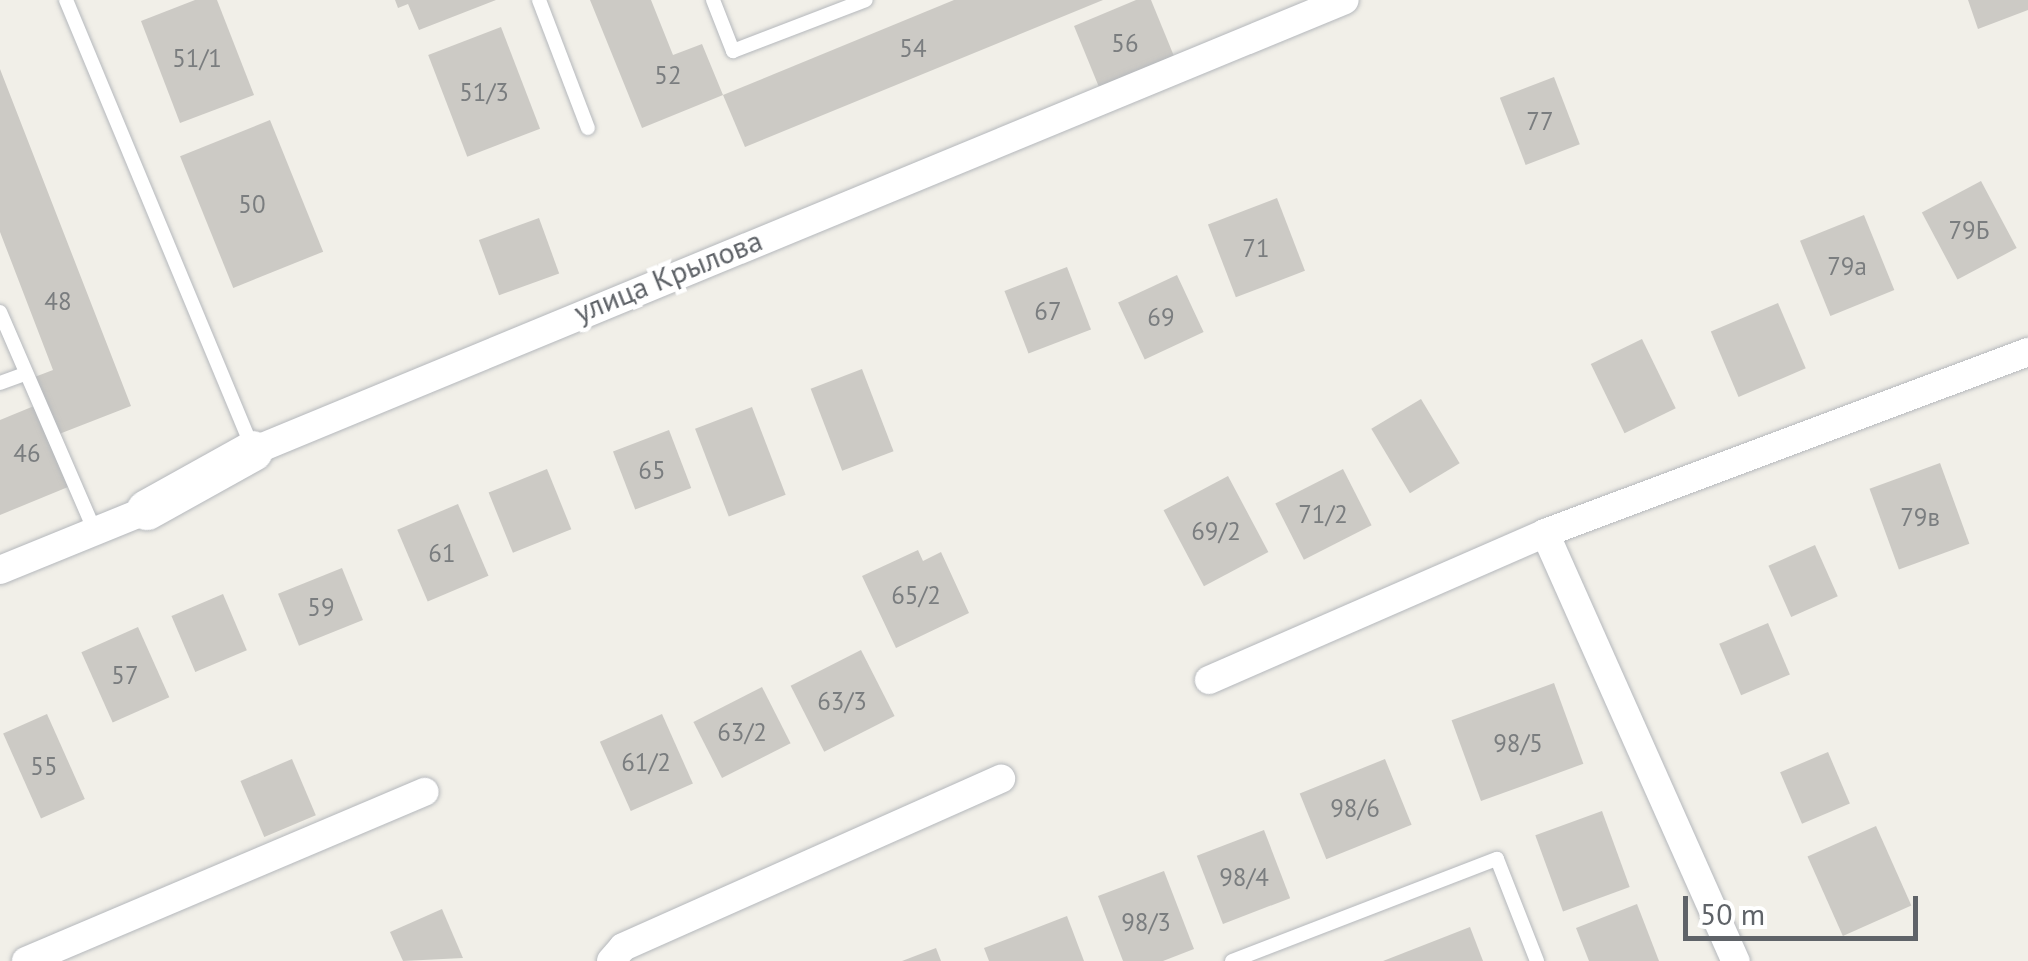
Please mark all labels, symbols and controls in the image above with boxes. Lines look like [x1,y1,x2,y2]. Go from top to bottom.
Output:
house number: 56 [1111,28,1139,58]
house number: 54 [899,33,927,63]
house number: 51/1 [172,43,222,73]
house number: 52 [654,60,682,90]
house number: 51/3 [459,77,509,107]
house number: 77 [1526,106,1554,136]
house number: 50 [238,189,266,219]
house number: 79Б [1949,215,1989,245]
street label: улица Крылова [569,222,767,330]
house number: 71 [1242,233,1270,263]
house number: 79а [1827,251,1867,281]
house number: 48 [44,286,72,316]
house number: 67 [1034,296,1062,326]
house number: 69 [1147,302,1175,332]
house number: 46 [13,438,41,468]
house number: 65 [638,455,666,485]
house number: 71/2 [1298,499,1348,529]
house number: 79в [1900,502,1940,532]
house number: 69/2 [1191,516,1241,546]
house number: 61 [428,538,456,568]
house number: 65/2 [891,580,941,610]
house number: 59 [307,592,335,622]
house number: 57 [111,660,139,690]
house number: 63/3 [817,686,867,716]
house number: 63/2 [717,717,767,747]
house number: 98/5 [1493,728,1543,758]
house number: 61/2 [621,747,671,777]
house number: 55 [30,751,58,781]
house number: 98/6 [1330,793,1380,823]
house number: 98/4 [1219,862,1269,892]
scale bar [1688,876,1923,938]
text: 50 m [1700,894,1765,933]
house number: 98/3 [1121,907,1171,937]

